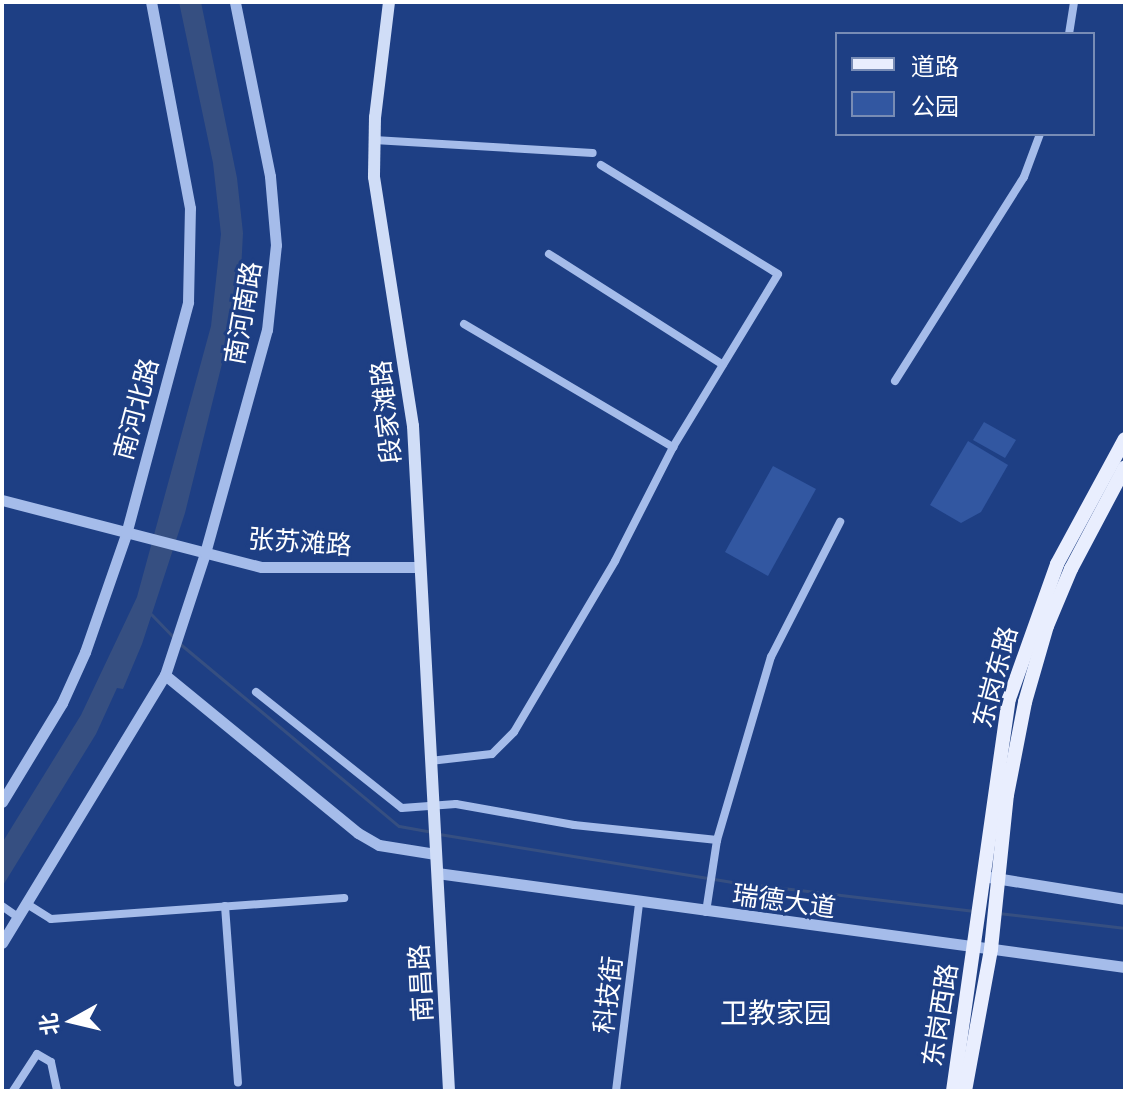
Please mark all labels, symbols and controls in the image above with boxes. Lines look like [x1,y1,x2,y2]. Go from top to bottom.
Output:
legend [835,32,1095,136]
text: 道路 [911,49,959,82]
text: 公园 [911,89,959,122]
street label: 南河南路 [219,259,267,367]
street label: 南河北路 [107,355,165,463]
street label: 段家滩路 [365,359,407,465]
street label: 张苏滩路 [247,523,353,561]
street label: 东岗东路 [966,623,1024,731]
street label: 瑞德大道 [730,878,838,924]
street label: 南昌路 [403,943,439,1023]
street label: 科技街 [588,954,628,1036]
street label: 东岗西路 [916,961,964,1069]
north arrow [32,981,112,1061]
district label: 卫教家园 [720,995,832,1029]
text: 北 [32,1011,65,1037]

